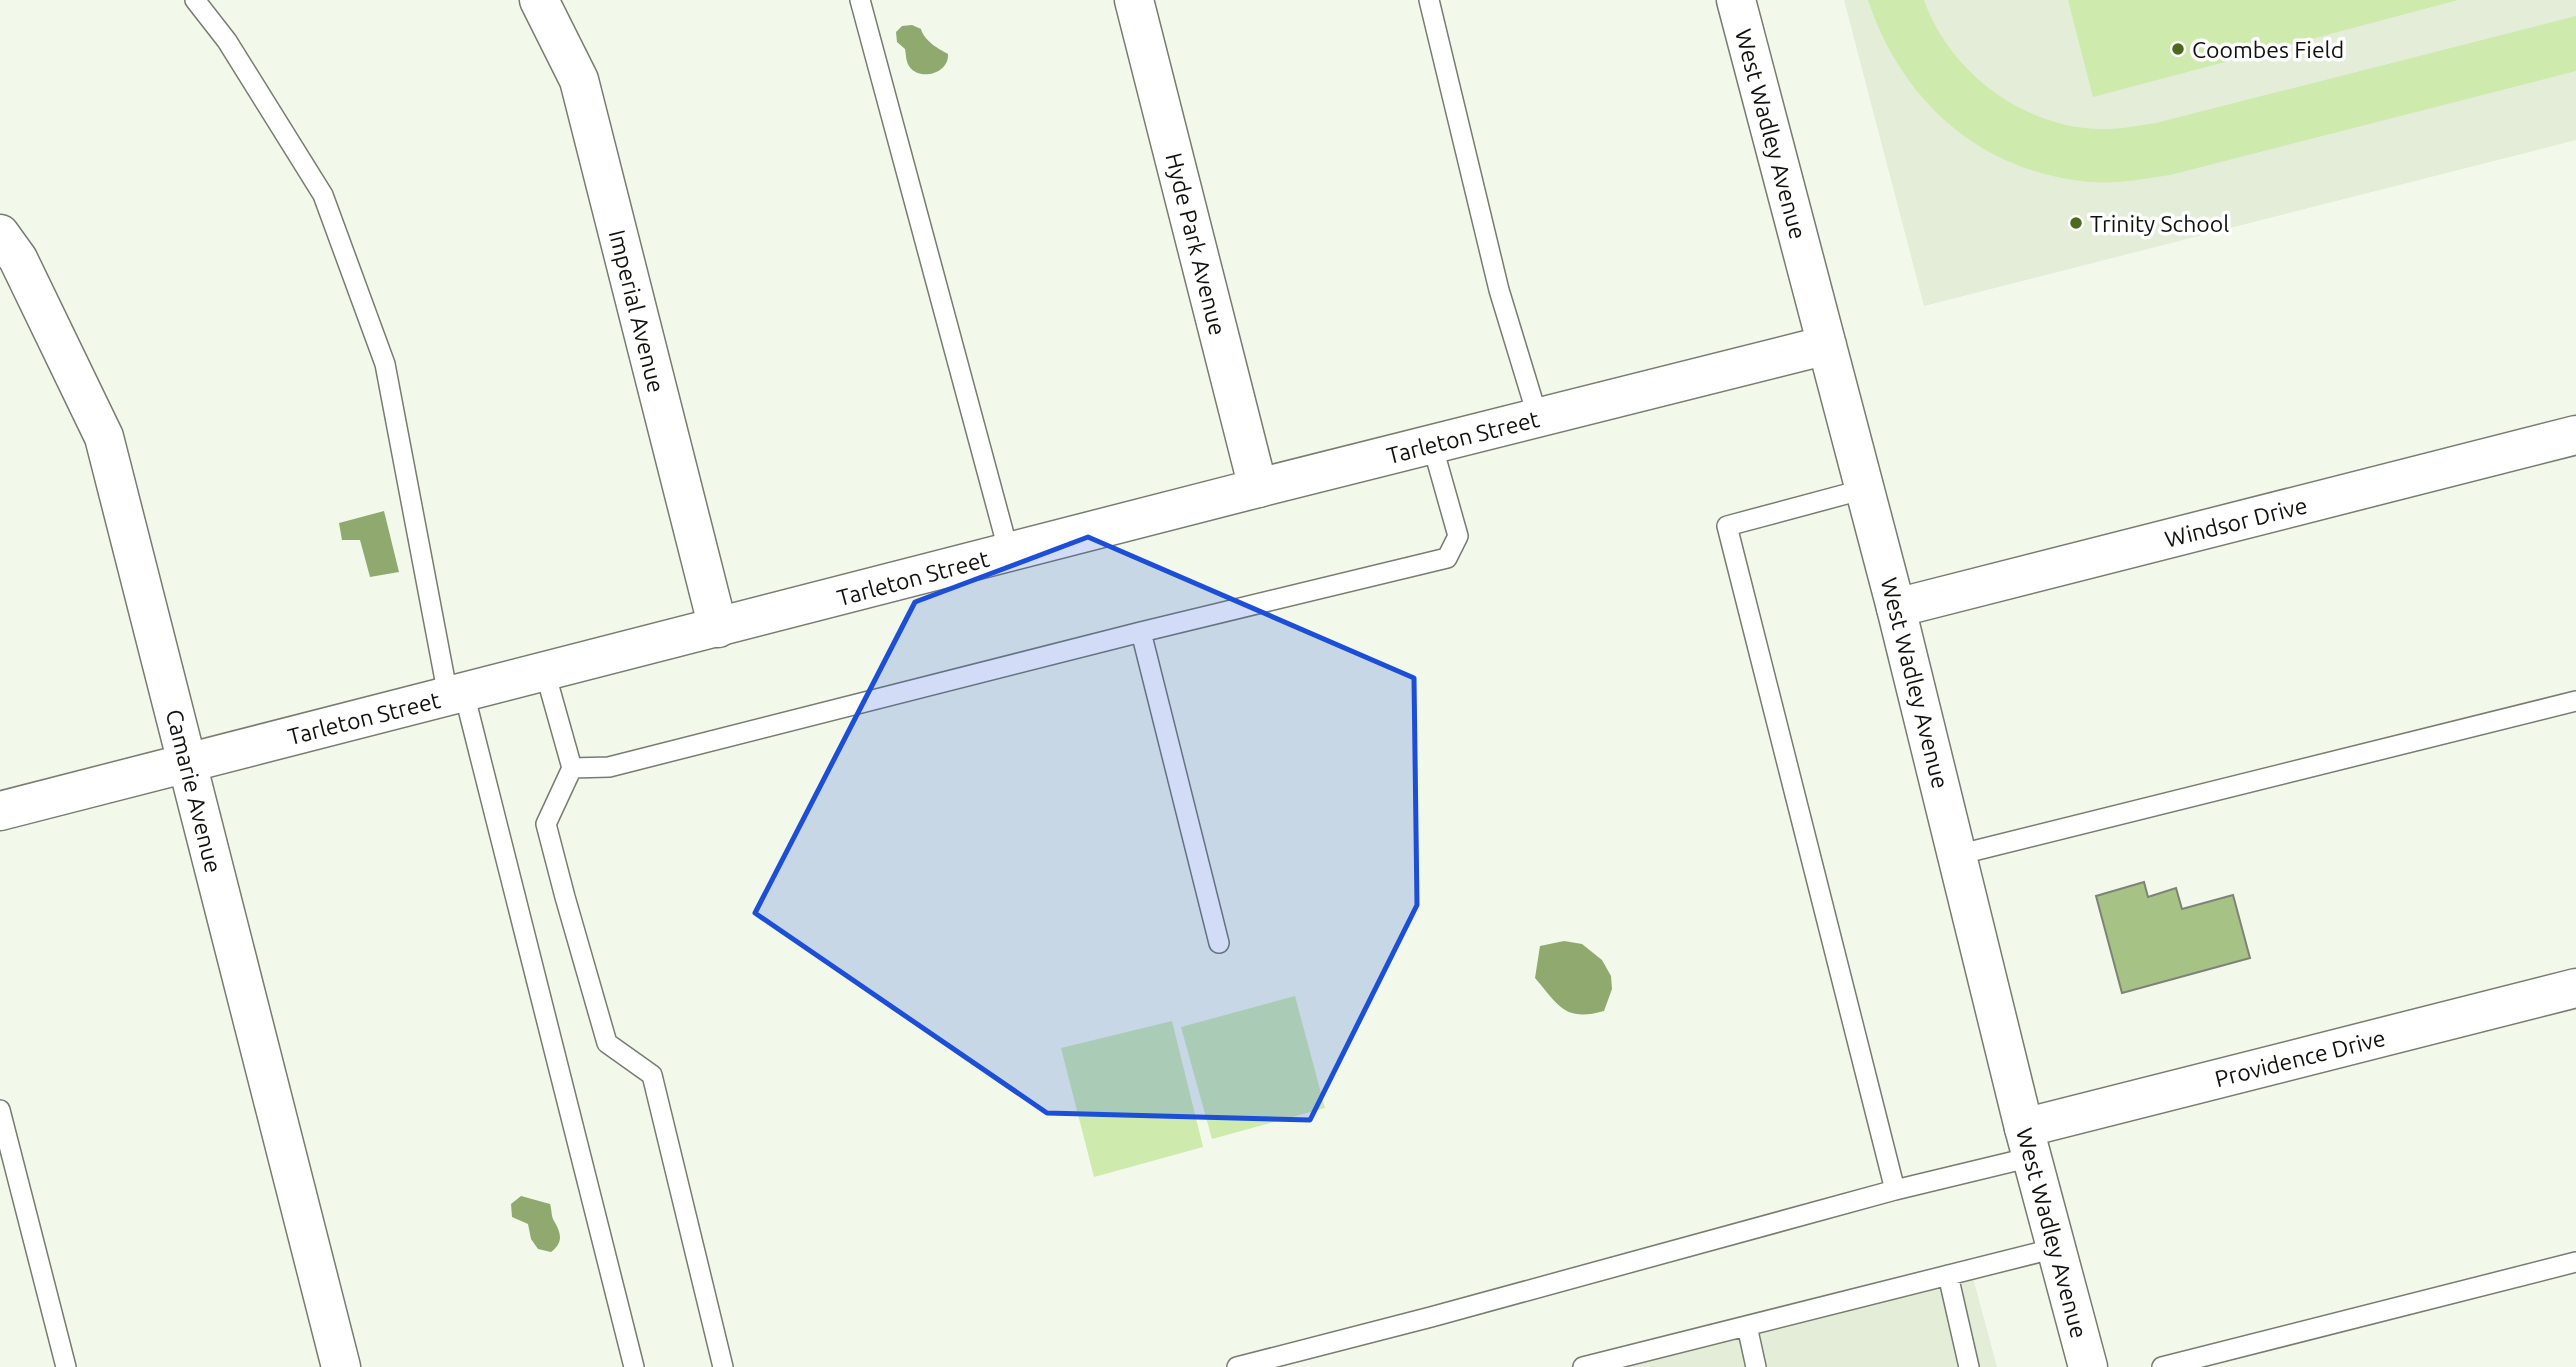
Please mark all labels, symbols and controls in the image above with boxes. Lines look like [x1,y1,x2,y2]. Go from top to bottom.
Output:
street label: West Wadley Avenue [1731,26,1811,242]
place label: Coombes Field [2192,37,2344,62]
marker: Coombes Field [2170,41,2186,57]
street label: Hyde Park Avenue [1161,150,1231,338]
place label: Trinity School [2090,211,2229,236]
marker: Trinity School [2068,215,2084,231]
street label: Imperial Avenue [605,227,669,395]
street label: Tarleton Street [1384,406,1542,468]
street label: Windsor Drive [2162,492,2310,552]
street label: Tarleton Street [834,546,992,610]
street label: West Wadley Avenue [1877,575,1953,791]
street label: Tarleton Street [285,687,443,749]
street label: Camarie Avenue [162,707,226,875]
street label: Providence Drive [2212,1025,2388,1091]
street label: West Wadley Avenue [2012,1125,2092,1341]

